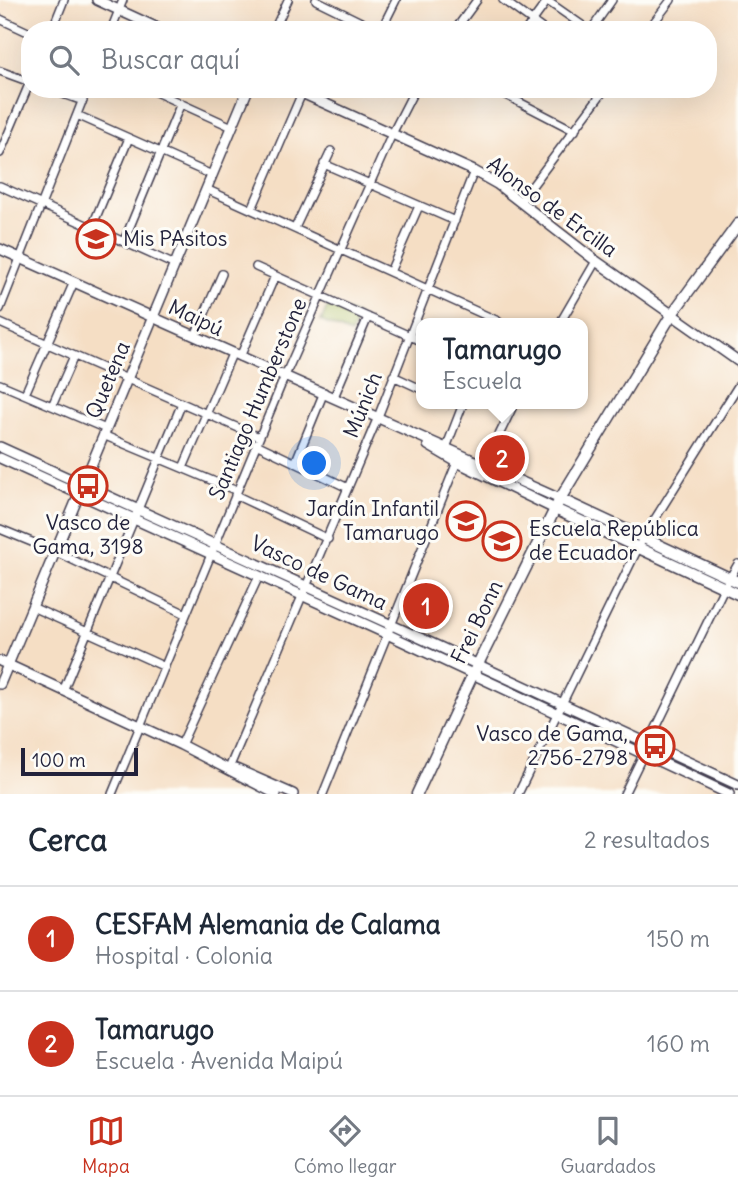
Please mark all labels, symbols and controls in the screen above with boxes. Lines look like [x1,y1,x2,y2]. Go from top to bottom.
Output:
search box [21,21,717,98]
icon: search [45,41,83,79]
text: Buscar aquí [101,43,240,76]
street label: Alonso de Ercilla [482,150,623,263]
school or university icon: Mis PAsitos [75,218,117,260]
place label: Mis PAsitos [123,225,227,252]
street label: Maipú [164,293,228,342]
street label: Santiago Humberstone [203,294,312,504]
popup [416,318,588,409]
text: Tamarugo [442,333,562,366]
street label: Quetena [79,337,136,423]
text: Escuela [442,366,522,395]
street label: Múnich [337,368,388,442]
pin: 2 [479,432,525,484]
your location [297,446,331,480]
bus stop icon: Vasco de Gama, 3198 [67,465,109,507]
place label: Jardín Infantil Tamarugo [306,495,439,546]
school or university icon: Jardín Infantil Tamarugo [445,500,487,542]
place label: Vasco de Gama, 3198 [32,509,144,560]
place label: Escuela República de Ecuador [529,515,699,566]
school or university icon: Escuela República de Ecuador [481,520,523,562]
street label: Vasco de Gama [247,529,392,616]
street label: Frei Bonn [445,575,508,668]
pin: 1 [403,580,449,632]
place label: Vasco de Gama, 2756-2798 [476,720,628,771]
bus stop icon: Vasco de Gama, 2756-2798 [634,725,676,767]
scale bar [21,745,138,777]
text: 100 m [32,748,86,772]
text: Cerca [28,821,107,859]
text: 2 resultados [584,825,710,854]
text: CESFAM Alemania de Calama [95,908,441,941]
text: 1 [46,924,56,953]
text: 150 m [647,924,710,953]
text: Hospital · Colonia [95,941,273,970]
text: Tamarugo [95,1013,214,1046]
text: 2 [45,1029,57,1058]
text: 160 m [647,1029,710,1058]
text: Escuela · Avenida Maipú [95,1046,343,1075]
tab: Mapa [82,1112,130,1178]
tab: Cómo llegar [294,1112,397,1178]
tab: Guardados [560,1112,656,1178]

